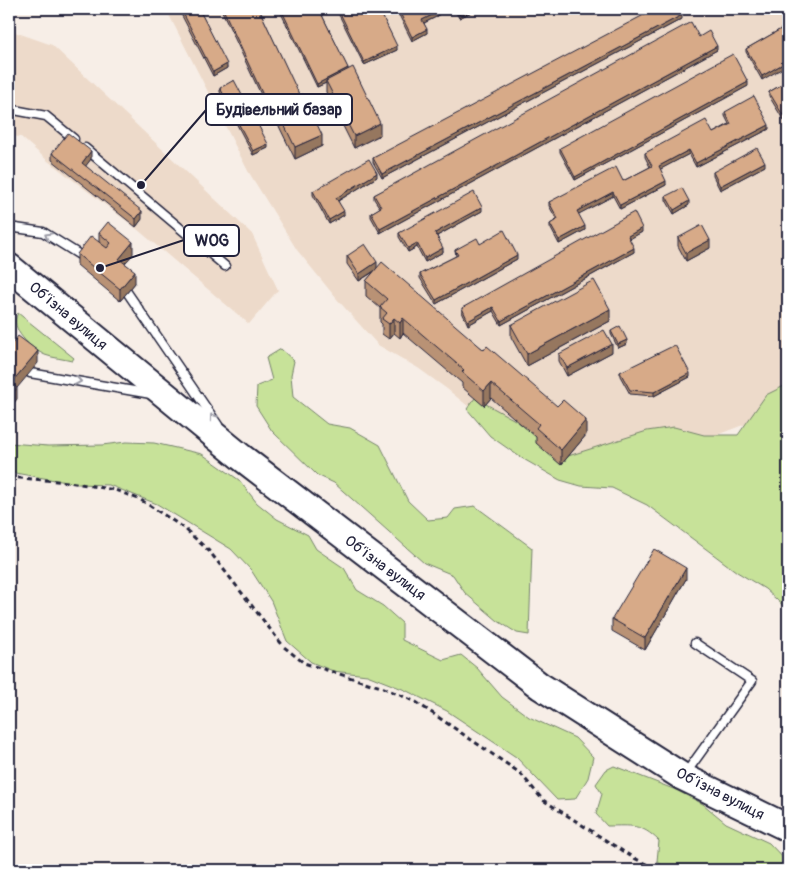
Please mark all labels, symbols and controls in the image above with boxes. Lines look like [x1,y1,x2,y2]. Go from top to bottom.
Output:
callout: Будівельний базар [206,94,352,125]
text: Будівельний базар [216,100,342,120]
callout: WOG [184,225,239,256]
text: WOG [195,231,230,251]
one-way arrow [45,232,54,242]
street label: Обʼїзна вулиця [25,278,111,354]
one-way arrow [73,375,82,385]
one-way arrow [210,413,219,423]
street label: Обʼїзна вулиця [341,531,429,605]
street label: Обʼїзна вулиця [673,764,767,824]

